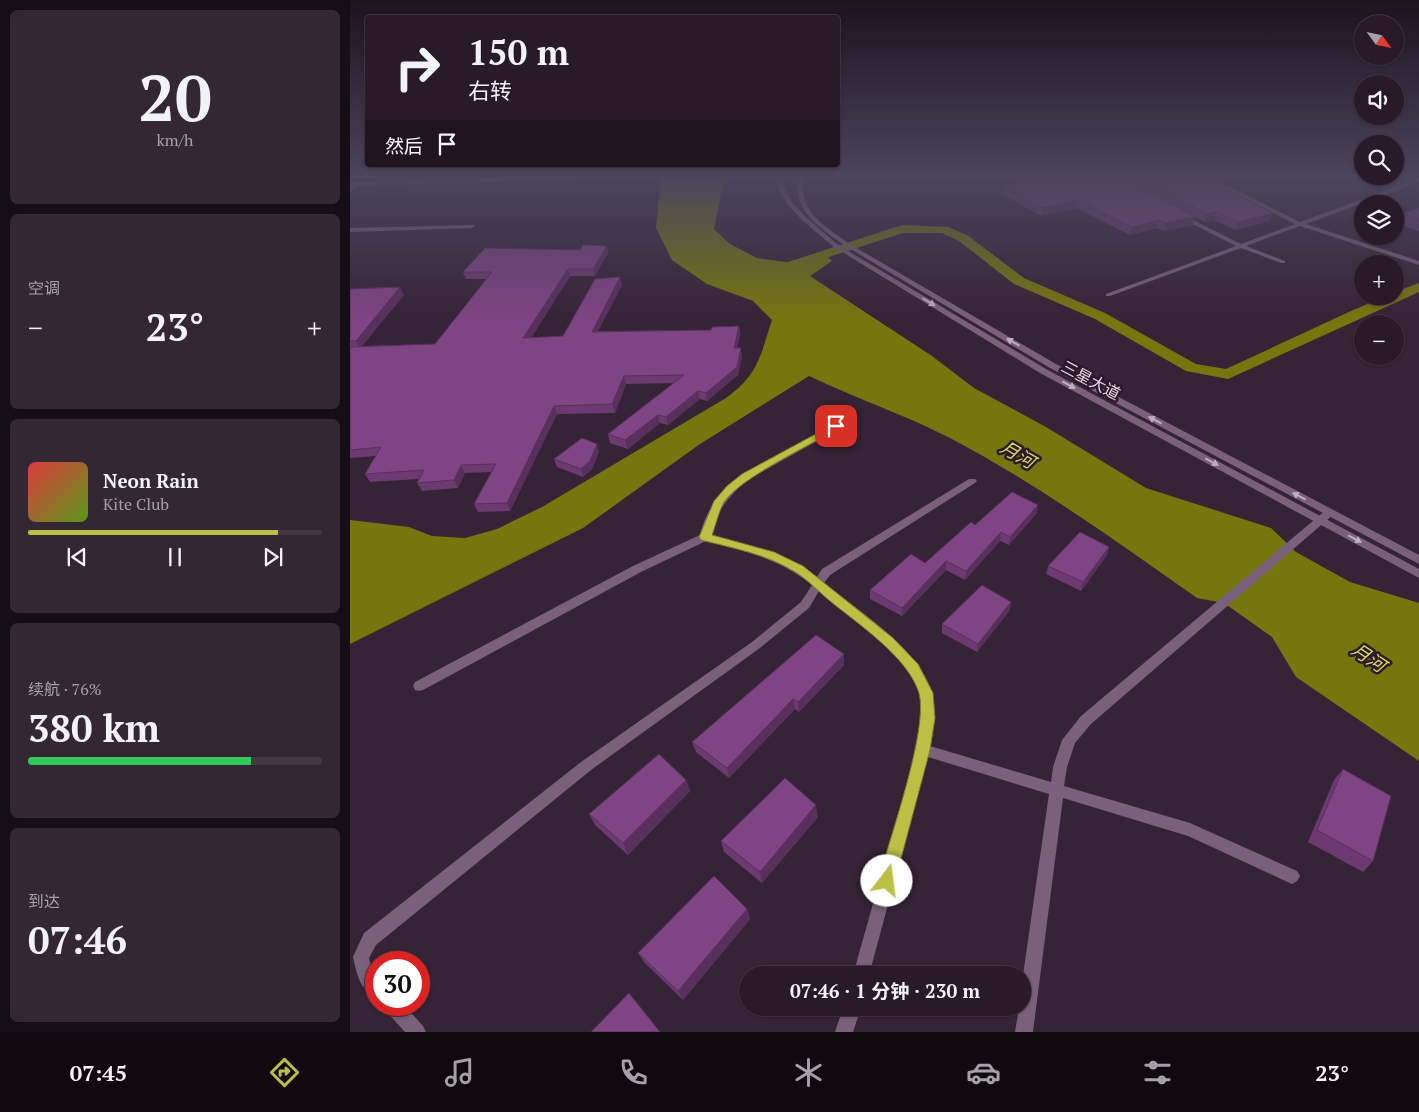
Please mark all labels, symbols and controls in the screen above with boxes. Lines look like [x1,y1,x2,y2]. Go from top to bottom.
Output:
north arrow [1354,15,1404,65]
map controls [1354,15,1404,365]
text: 150 m [468,29,569,75]
icon: right [385,35,450,100]
text: 20 [138,53,212,140]
button: sound [1354,75,1404,125]
text: 右转 [468,76,512,105]
text: km/h [157,129,193,151]
icon: arrive [433,130,461,158]
text: 然后 [385,133,423,158]
button: search [1354,135,1404,185]
button: layers [1354,195,1404,245]
button: + [1354,255,1404,305]
text: 空调 [28,277,60,299]
one-way arrow [923,298,936,307]
text: 23° [146,302,204,352]
text: − [28,309,43,346]
text: + [307,309,322,346]
button: − [1354,315,1404,365]
one-way arrow [1006,337,1019,346]
street label: 三星大道 [1058,355,1124,405]
one-way arrow [1062,381,1077,389]
pin [815,405,857,447]
icon: arrive [822,412,850,440]
one-way arrow [1148,416,1162,424]
water label: 月河 [996,435,1042,475]
one-way arrow [1205,458,1220,466]
text: Neon Rain [103,468,199,493]
one-way arrow [1291,492,1306,500]
text: Kite Club [103,493,169,515]
one-way arrow [1349,535,1362,544]
icon: previous [63,543,91,571]
icon: pause [161,543,189,571]
icon: next [259,543,287,571]
water label: 月河 [1347,637,1393,679]
text: 续航 · 76% [28,678,102,700]
text: 380 km [28,703,160,753]
position arrow [860,854,912,906]
text: 到达 [28,890,60,912]
text: 07:46 [28,915,127,965]
speed limit sign: 30 [365,951,430,1016]
text: 07:46 · 1 分钟 · 230 m [790,978,980,1003]
icon: directions [267,1055,302,1090]
icon: music [442,1055,477,1090]
icon: phone [616,1055,651,1090]
icon: climate [791,1055,826,1090]
icon: car [966,1055,1001,1090]
icon: filters [1140,1055,1175,1090]
text: 07:45 [70,1058,127,1087]
text: 23° [1315,1058,1349,1087]

